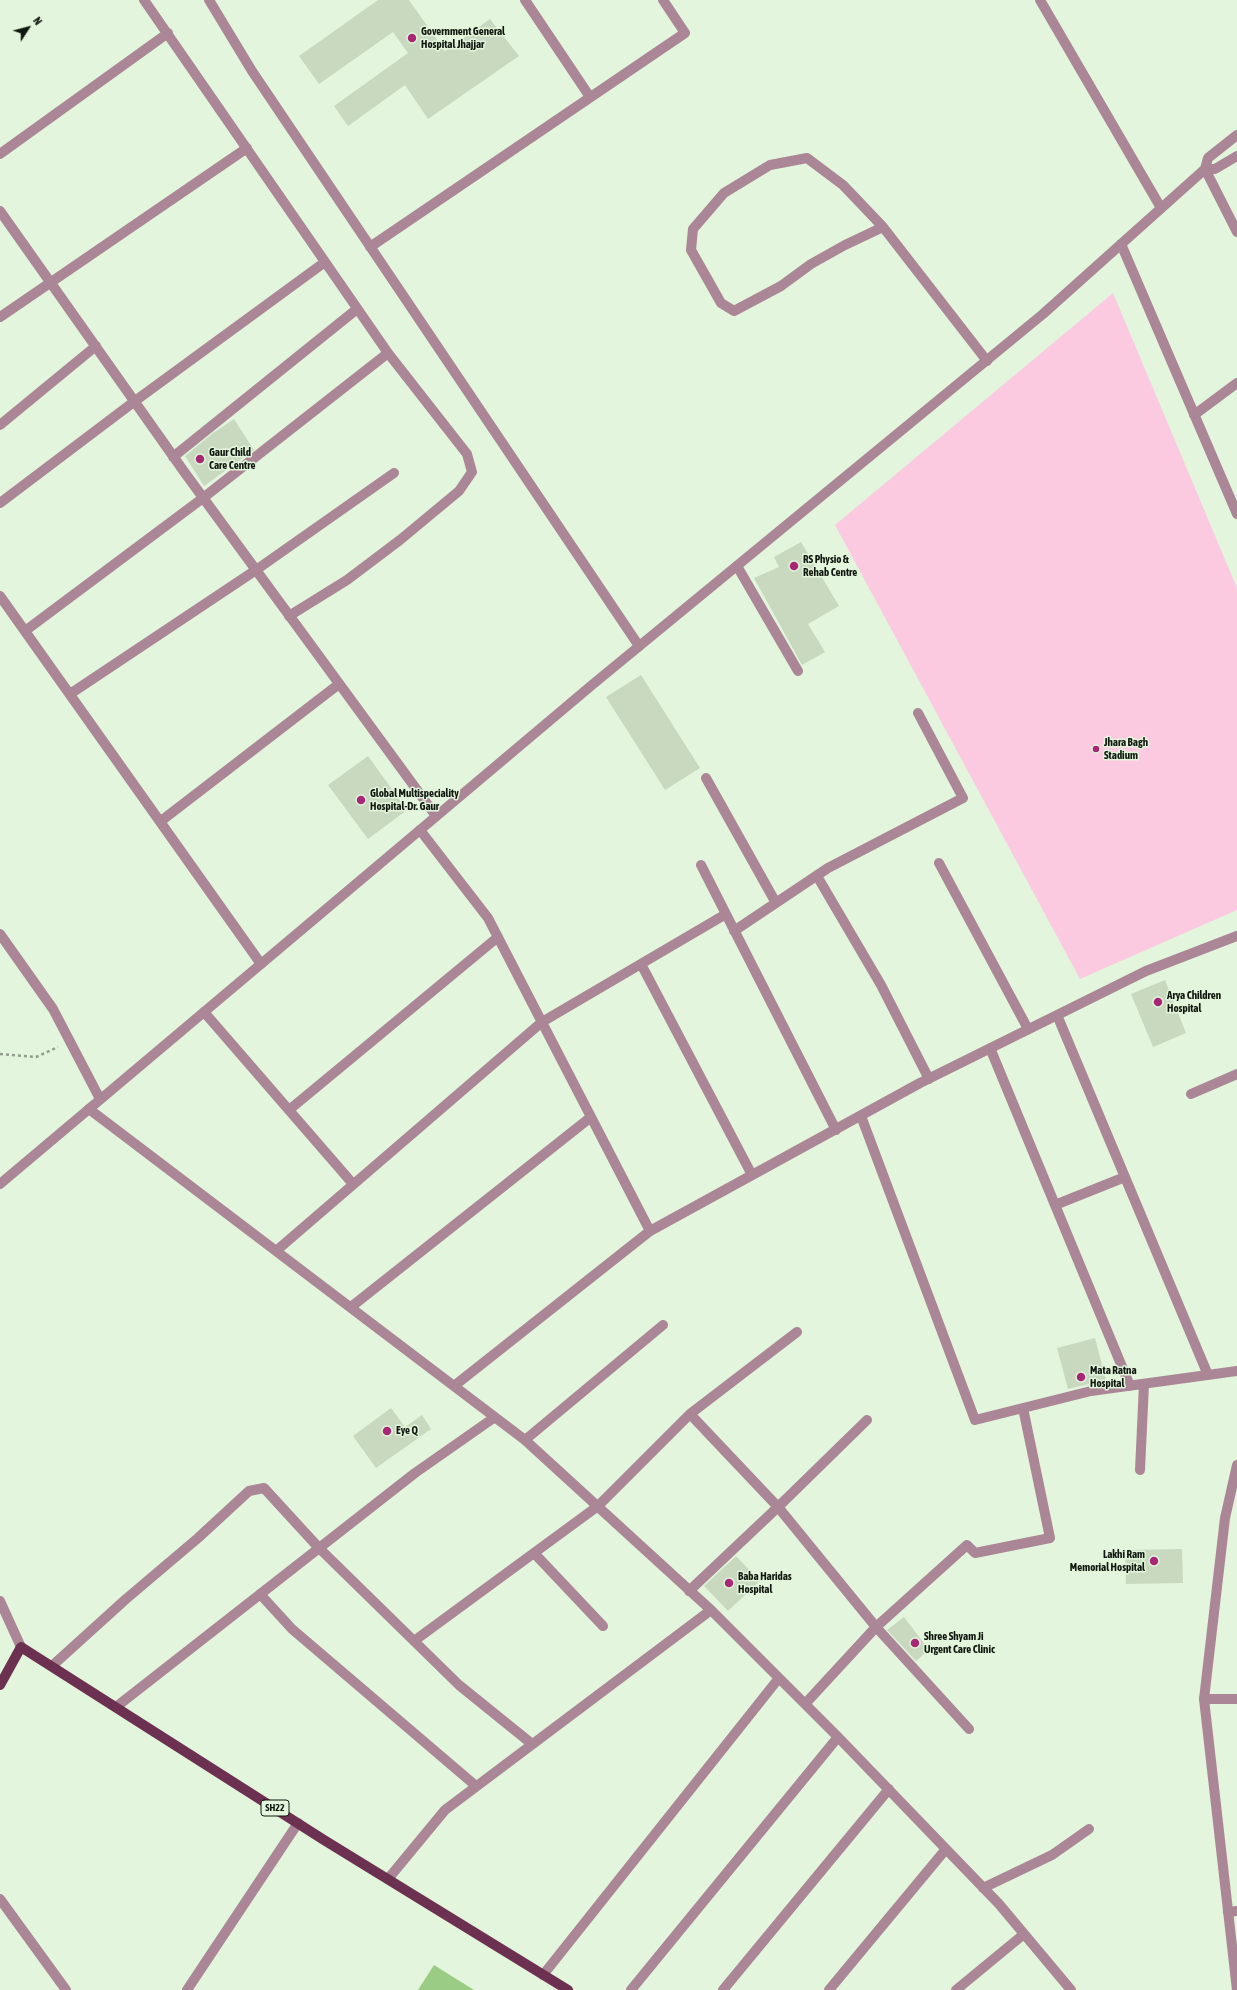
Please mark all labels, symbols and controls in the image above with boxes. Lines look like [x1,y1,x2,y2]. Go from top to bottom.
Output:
north arrow [8,8,48,48]
text: N [31,15,44,27]
place label: Government General Hospital Jhajjar [421,25,505,51]
marker: Government General Hospital Jhajjar [406,32,418,44]
place label: Gaur Child Care Centre [209,446,255,472]
marker: Gaur Child Care Centre [194,453,206,465]
place label: RS Physio & Rehab Centre [803,553,857,579]
marker: RS Physio & Rehab Centre [788,560,800,572]
place label: Jhara Bagh Stadium [1104,736,1148,762]
marker: Jhara Bagh Stadium [1091,744,1101,754]
place label: Global Multispeciality Hospital-Dr. Gaur [370,787,459,813]
marker: Global Multispeciality Hospital-Dr. Gaur [355,794,367,806]
place label: Arya Children Hospital [1167,989,1221,1015]
marker: Arya Children Hospital [1152,996,1164,1008]
place label: Mata Ratna Hospital [1090,1364,1137,1390]
marker: Mata Ratna Hospital [1075,1371,1087,1383]
place label: Eye Q [396,1424,418,1438]
marker: Eye Q [381,1425,393,1437]
place label: Lakhi Ram Memorial Hospital [1070,1548,1145,1574]
marker: Lakhi Ram Memorial Hospital [1148,1555,1160,1567]
place label: Baba Haridas Hospital [738,1570,792,1596]
marker: Baba Haridas Hospital [723,1577,735,1589]
place label: Shree Shyam Ji Urgent Care Clinic [924,1630,995,1656]
marker: Shree Shyam Ji Urgent Care Clinic [909,1637,921,1649]
road number: SH22 [261,1800,289,1816]

